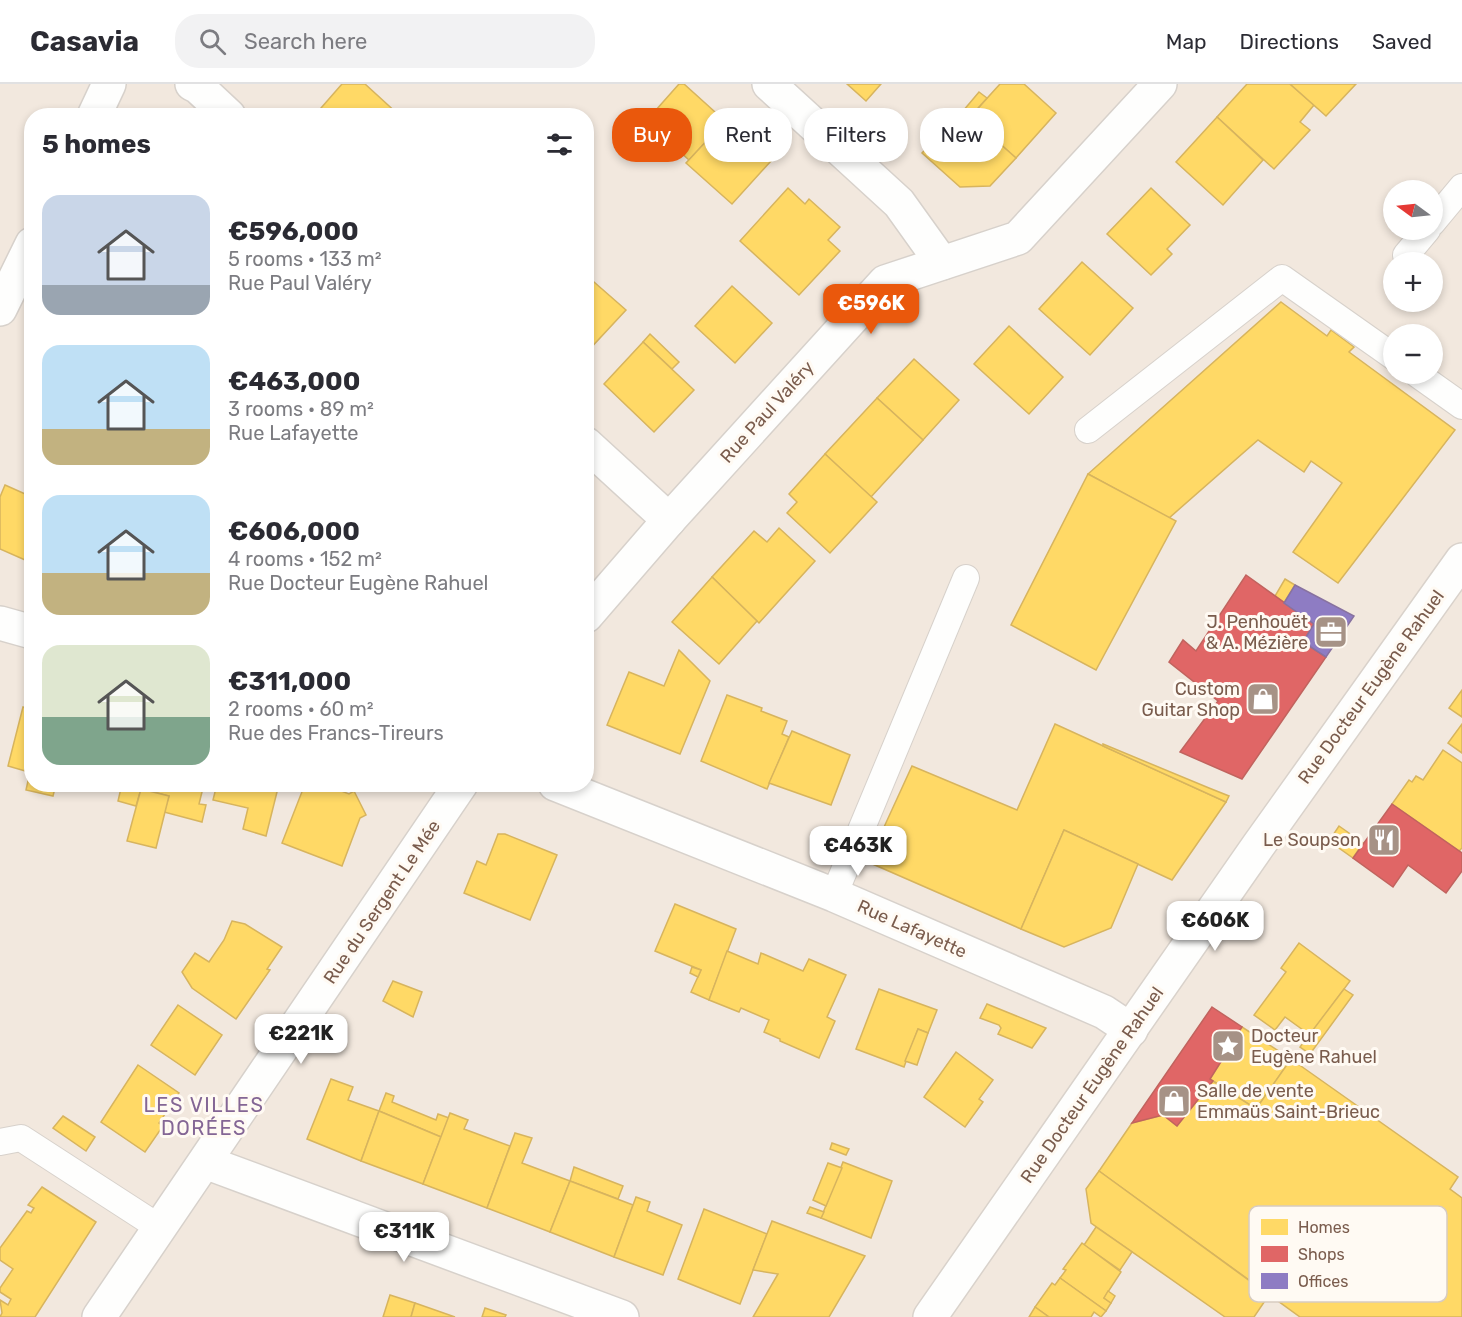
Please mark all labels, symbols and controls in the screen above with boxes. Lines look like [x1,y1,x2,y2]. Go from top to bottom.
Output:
search box [175,14,595,68]
text: Casavia [30,25,139,58]
icon: search [196,25,229,58]
text: Search here [244,28,367,55]
text: Map [1166,29,1207,54]
text: Directions [1240,29,1339,54]
text: Saved [1372,29,1432,54]
chip: Buy [612,108,692,162]
chip: Rent [704,108,792,162]
chip: Filters [804,108,908,162]
chip: New [920,108,1004,162]
icon: filters [543,128,576,161]
text: 5 homes [42,129,151,160]
north arrow [1383,180,1443,240]
map controls [1383,180,1443,384]
text: €596,000 [228,216,359,247]
icon: home [90,219,162,291]
text: 5 rooms · 133 m² [228,247,382,271]
button: + [1383,252,1443,312]
text: Rue Paul Valéry [228,271,372,295]
pin: €596K [829,284,913,335]
text: €596K [837,291,905,315]
button: − [1383,324,1443,384]
street label: Rue Paul Valéry [715,356,819,467]
text: €463,000 [228,366,360,397]
icon: home [90,369,162,441]
text: 3 rooms · 89 m² [228,397,374,421]
text: Rue Lafayette [228,421,358,445]
text: €606,000 [228,516,360,547]
icon: home [90,519,162,591]
text: 4 rooms · 152 m² [228,547,382,571]
text: Rue Docteur Eugène Rahuel [228,571,488,595]
street label: Rue Docteur Eugène Rahuel [1293,586,1449,788]
place label: J. Penhouët & A. Mézière [1206,611,1308,654]
office icon: J. Penhouët & A. Mézière [1313,614,1349,650]
text: €311,000 [228,666,351,697]
icon: home [90,669,162,741]
place label: Custom Guitar Shop [1142,678,1240,721]
shop icon: Custom Guitar Shop [1245,681,1281,717]
text: 2 rooms · 60 m² [228,697,374,721]
text: Rue des Francs-Tireurs [228,721,444,745]
street label: Rue du Sergent Le Mée [319,816,445,988]
restaurant icon: Le Soupson [1366,822,1402,858]
pin: €463K [816,826,900,877]
place label: Le Soupson [1263,829,1361,851]
text: €463K [824,833,892,857]
street label: Rue Lafayette [854,895,970,963]
pin: €606K [1173,901,1257,952]
text: €606K [1181,908,1249,932]
street label: Rue Docteur Eugène Rahuel [1016,983,1168,1187]
pin: €221K [259,1014,343,1065]
text: €221K [269,1021,333,1045]
place label: Docteur Eugène Rahuel [1251,1025,1377,1068]
place icon: Docteur Eugène Rahuel [1210,1028,1246,1064]
place label: Salle de vente Emmaüs Saint-Brieuc [1197,1080,1380,1123]
shop icon: Salle de vente Emmaüs Saint-Brieuc [1156,1083,1192,1119]
district label: LES VILLES DORÉES [144,1093,264,1140]
legend [1249,1206,1447,1302]
pin: €311K [362,1212,446,1263]
text: Homes [1298,1218,1350,1237]
text: €311K [373,1219,435,1243]
text: Shops [1298,1245,1345,1264]
text: Offices [1298,1272,1348,1291]

